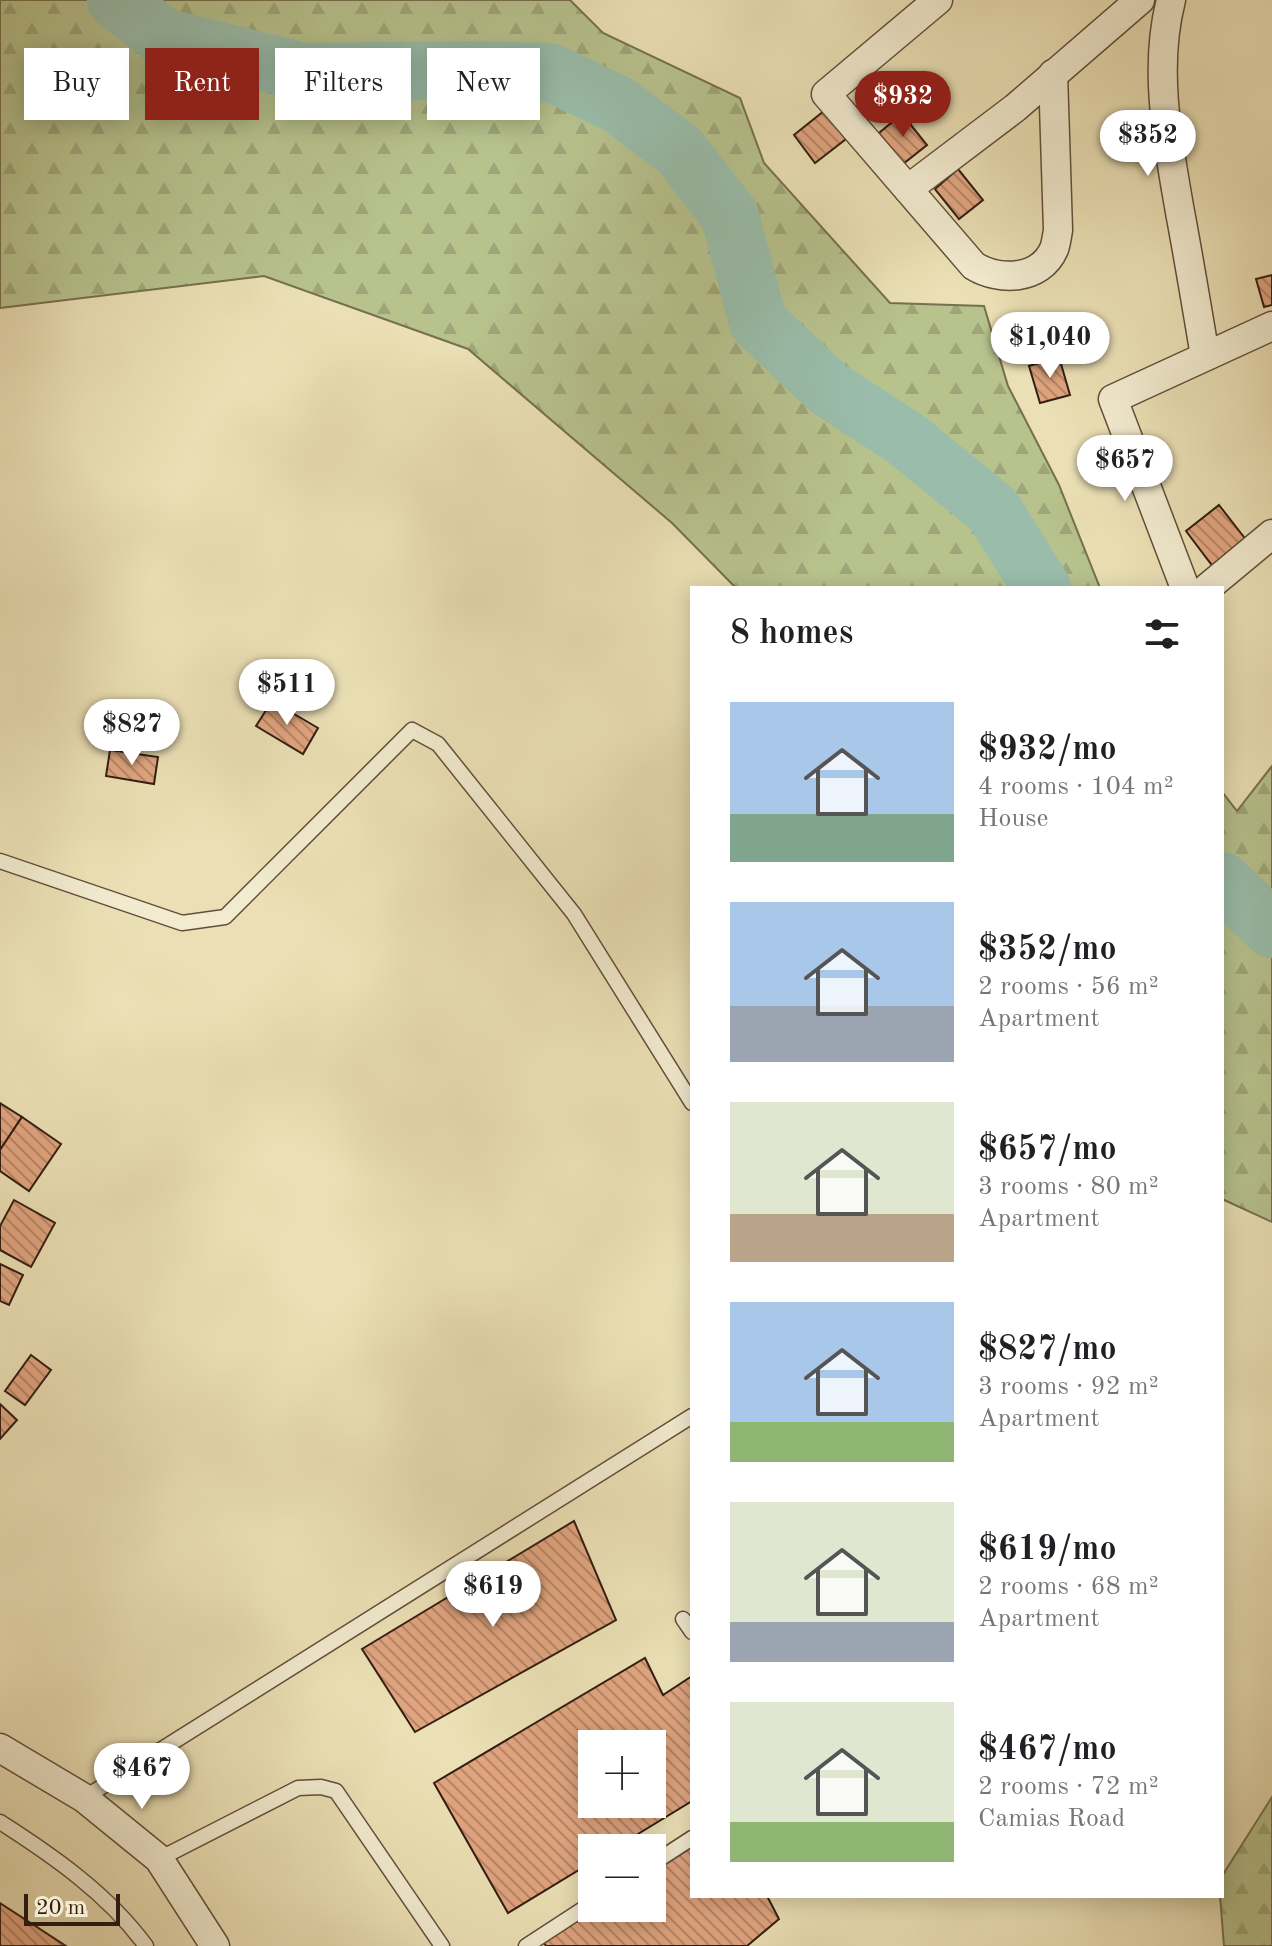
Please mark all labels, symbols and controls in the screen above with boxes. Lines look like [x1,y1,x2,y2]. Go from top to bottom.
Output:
chip: Buy [24,48,129,120]
chip: Rent [145,48,259,120]
chip: Filters [275,48,411,120]
chip: New [427,48,540,120]
pin: $932 [856,71,950,139]
text: $932 [873,84,933,110]
pin: $352 [1101,110,1195,178]
text: $352 [1118,123,1178,149]
pin: $1,040 [985,312,1115,380]
text: $1,040 [1009,325,1091,351]
pin: $657 [1078,435,1172,503]
text: $657 [1095,448,1155,474]
icon: filters [1140,612,1184,656]
text: 8 homes [730,617,853,651]
pin: $511 [240,659,334,727]
text: $511 [257,672,317,698]
pin: $827 [85,699,179,767]
text: $827 [102,712,162,738]
text: $932/mo [978,733,1117,767]
icon: home [794,734,890,830]
text: 4 rooms · 104 m² [978,774,1174,800]
text: House [978,806,1049,832]
text: $352/mo [978,933,1117,967]
icon: home [794,934,890,1030]
text: 2 rooms · 56 m² [978,974,1159,1000]
text: Apartment [978,1006,1100,1032]
text: $657/mo [978,1133,1117,1167]
icon: home [794,1134,890,1230]
text: 3 rooms · 80 m² [978,1174,1159,1200]
text: Apartment [978,1206,1100,1232]
text: $827/mo [978,1333,1117,1367]
icon: home [794,1334,890,1430]
text: 3 rooms · 92 m² [978,1374,1159,1400]
text: Apartment [978,1406,1100,1432]
text: $619/mo [978,1533,1117,1567]
icon: home [794,1534,890,1630]
pin: $619 [446,1561,540,1629]
text: $619 [463,1574,523,1600]
text: 2 rooms · 68 m² [978,1574,1159,1600]
text: Apartment [978,1606,1100,1632]
map controls [578,1730,666,1922]
button: + [578,1730,666,1818]
text: $467/mo [978,1733,1117,1767]
icon: home [794,1734,890,1830]
pin: $467 [95,1743,189,1811]
text: $467 [112,1756,172,1782]
text: 2 rooms · 72 m² [978,1774,1159,1800]
text: Camias Road [978,1806,1125,1832]
button: − [578,1834,666,1922]
scale bar [24,1890,120,1926]
text: 20 m [36,1897,85,1919]

